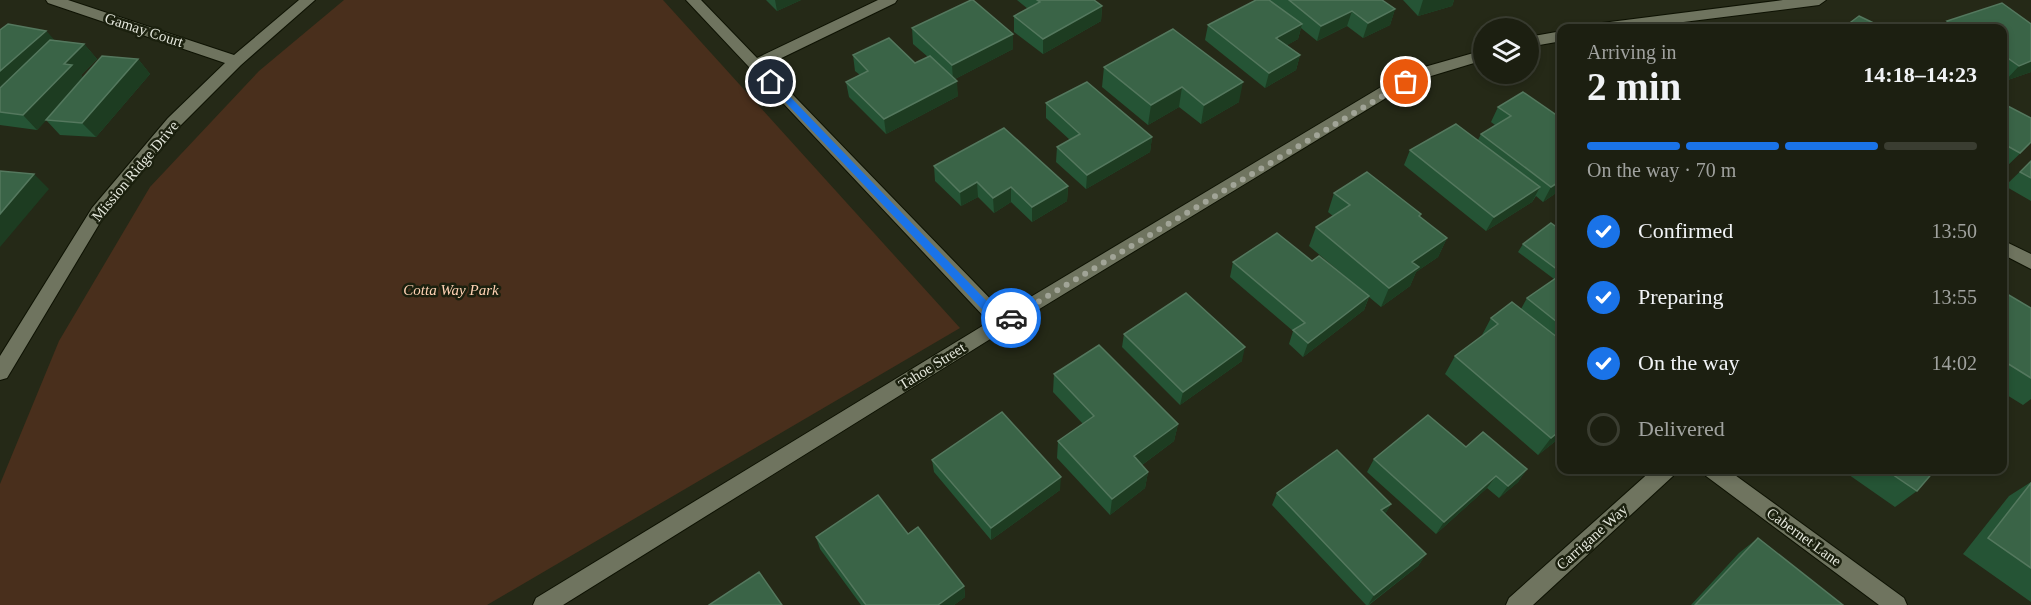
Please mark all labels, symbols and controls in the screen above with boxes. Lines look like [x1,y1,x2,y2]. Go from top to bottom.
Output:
street label: Gamay Court [103,10,186,50]
map controls [1473,18,1539,84]
button: layers [1473,18,1539,84]
text: Arriving in [1587,41,1676,63]
pin [745,56,796,107]
pin [1380,56,1431,107]
text: 14:18–14:23 [1863,62,1977,87]
icon: home [754,65,787,98]
icon: bag [1389,65,1422,98]
text: 2 min [1587,65,1681,108]
street label: Mission Ridge Drive [88,117,182,224]
text: On the way · 70 m [1587,159,1736,181]
icon: check [1587,215,1620,248]
text: Confirmed [1638,218,1733,243]
text: 13:50 [1931,220,1977,242]
icon: check [1587,281,1620,314]
park label: Cotta Way Park [403,282,499,298]
text: Preparing [1638,284,1724,309]
text: 13:55 [1931,286,1977,308]
courier [981,288,1041,348]
icon: car [995,302,1028,335]
street label: Tahoe Street [896,339,969,393]
icon: check [1587,347,1620,380]
text: On the way [1638,350,1739,375]
text: 14:02 [1931,352,1977,374]
text: Delivered [1638,416,1725,441]
street label: Carrigane Way [1553,501,1631,573]
street label: Cabernet Lane [1764,505,1845,569]

